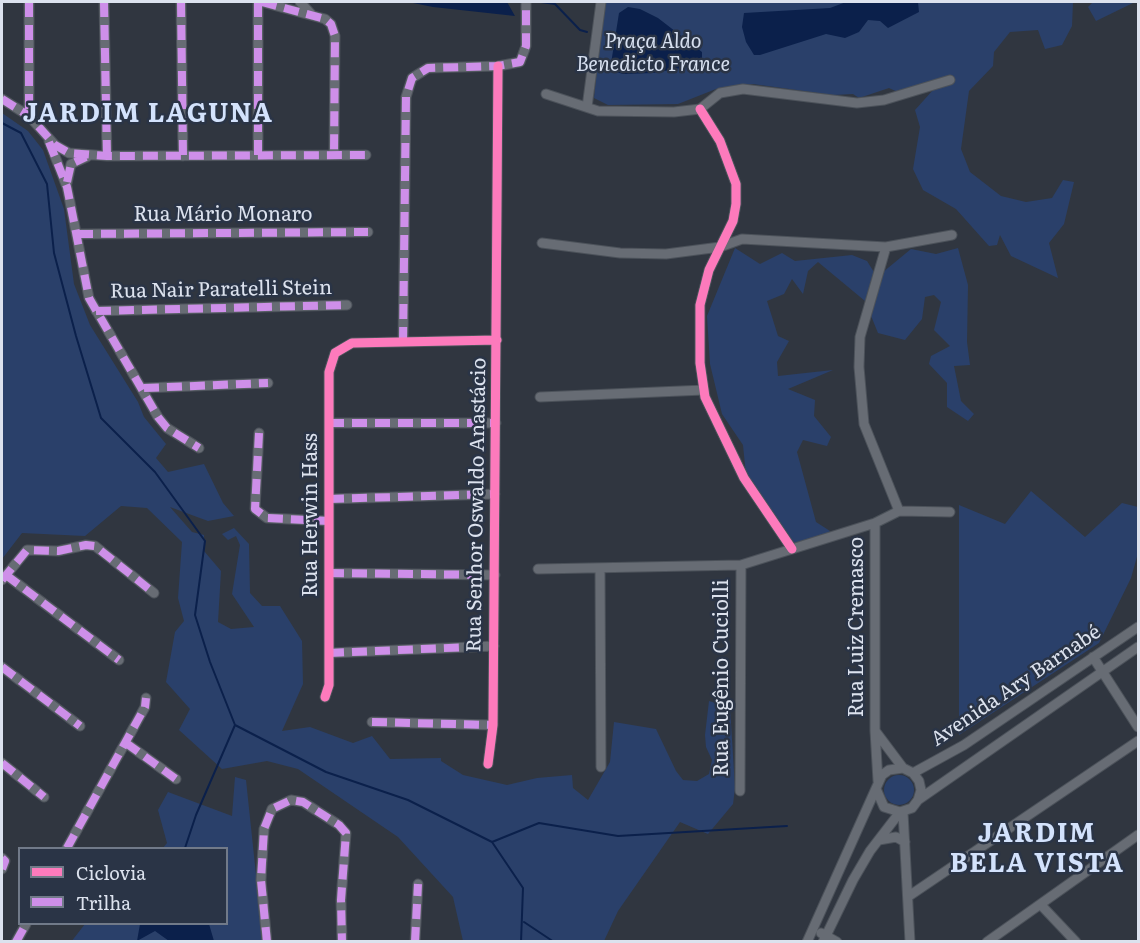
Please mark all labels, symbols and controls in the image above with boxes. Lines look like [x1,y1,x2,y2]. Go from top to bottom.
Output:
park label: Praça Aldo Benedicto France [576,30,730,77]
district label: JARDIM LAGUNA [23,98,273,130]
street label: Rua Mário Monaro [133,203,313,227]
street label: Rua Nair Paratelli Stein [110,276,332,304]
street label: Rua Senhor Oswaldo Anastácio [462,357,492,653]
street label: Rua Herwin Hass [299,433,323,597]
street label: Rua Luiz Cremasco [845,537,869,717]
street label: Rua Eugênio Cuciolli [710,579,734,777]
street label: Avenida Ary Barnabé [926,620,1106,752]
district label: JARDIM BELA VISTA [950,818,1124,880]
legend [18,847,228,925]
text: Ciclovia [76,859,146,886]
text: Trilha [76,889,131,916]

